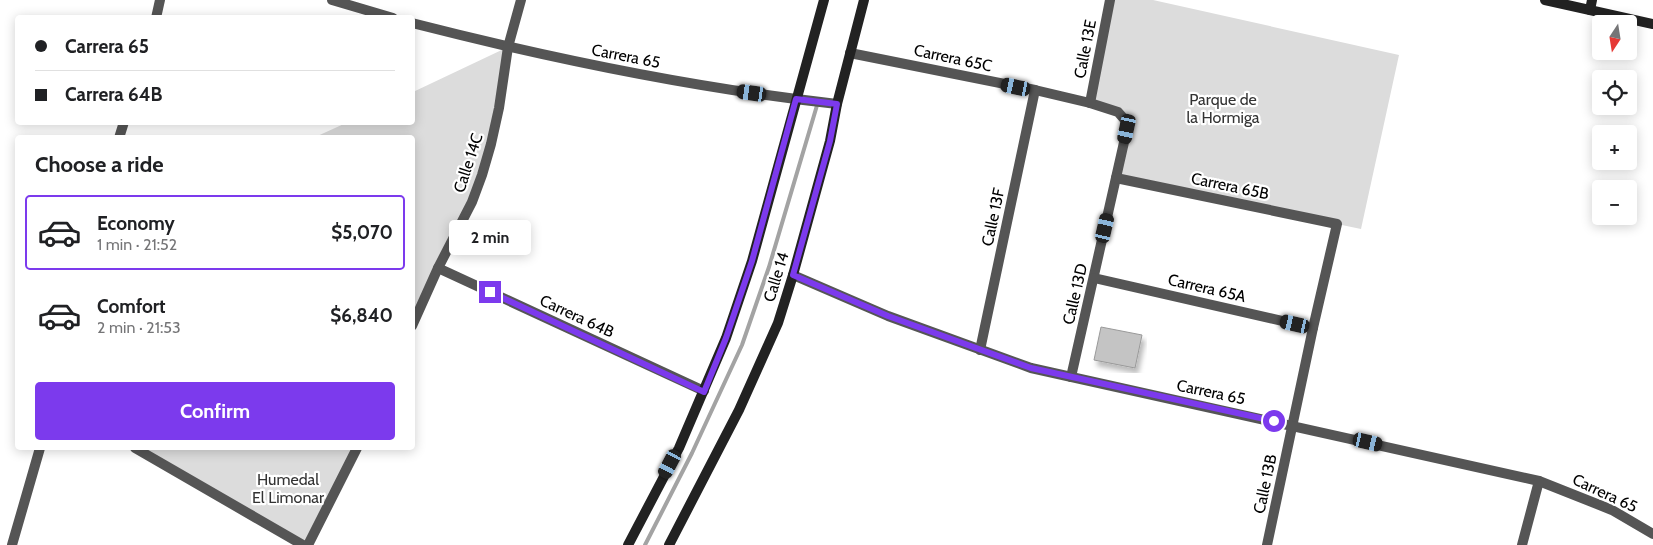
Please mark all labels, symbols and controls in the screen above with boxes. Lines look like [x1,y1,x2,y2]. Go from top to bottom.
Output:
north arrow [1592,15,1638,60]
map controls [1592,15,1637,225]
street label: Calle 13E [1070,18,1100,80]
text: Carrera 65 [65,35,149,58]
street label: Carrera 65 [590,40,662,72]
street label: Carrera 65C [912,40,994,76]
button: locate [1592,70,1637,115]
car [999,77,1032,97]
text: Carrera 64B [65,83,162,106]
car [736,83,767,103]
park label: Parque de la Hormiga [1186,90,1260,127]
car [1116,113,1137,145]
button: + [1592,125,1637,170]
street label: Calle 14C [450,131,487,195]
text: Choose a ride [35,151,164,178]
street label: Carrera 65B [1189,168,1271,204]
button: − [1592,180,1637,225]
street label: Calle 13F [978,186,1009,248]
icon: car [37,210,82,255]
text: Economy [97,212,175,235]
car [1094,212,1115,244]
callout: 2 min [449,220,531,254]
text: $5,070 [331,221,393,244]
text: 2 min [471,228,509,247]
text: 1 min · 21:52 [97,235,177,254]
street label: Calle 14 [759,250,793,304]
street label: Calle 13D [1059,262,1091,326]
street label: Carrera 65A [1166,270,1248,306]
route end [479,281,501,303]
street label: Carrera 64B [537,291,618,342]
icon: car [37,293,82,338]
text: Comfort [97,295,166,318]
text: $6,840 [330,304,393,327]
car [1278,313,1311,335]
text: 2 min · 21:53 [97,318,181,337]
street label: Carrera 65 [1175,375,1247,409]
button: Confirm [35,382,395,440]
route start [1263,410,1285,432]
car [1351,431,1384,453]
car [656,447,683,481]
street label: Calle 13B [1249,452,1281,515]
park label: Humedal El Limonar [252,470,325,507]
street label: Carrera 65 [1569,470,1641,516]

